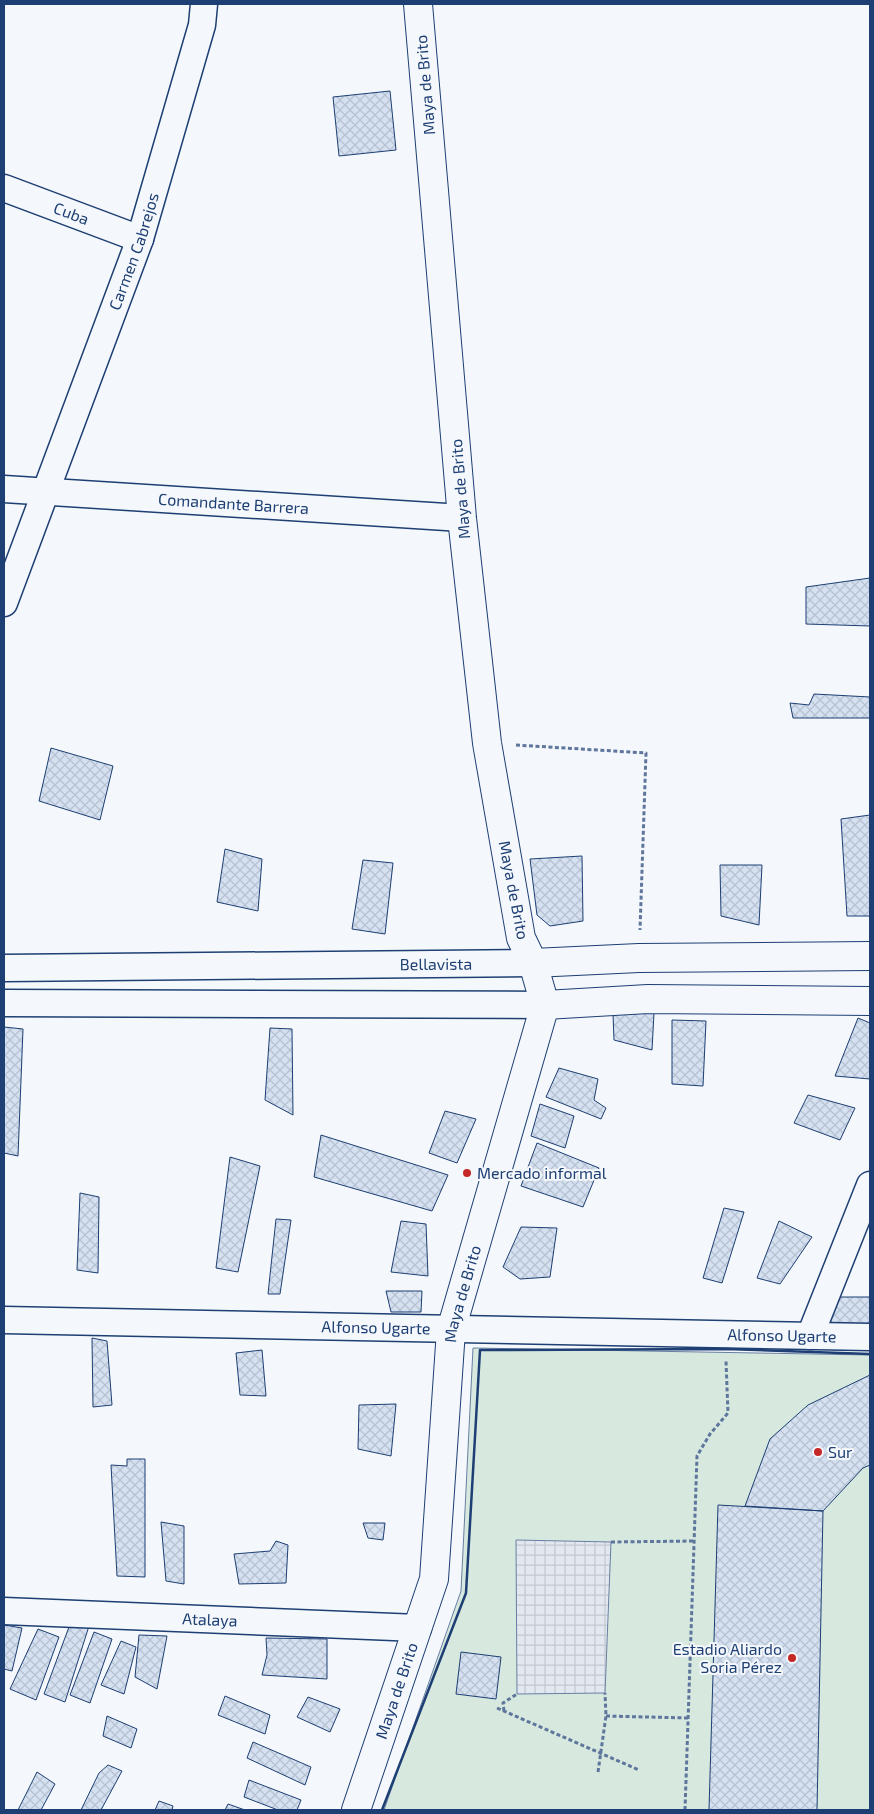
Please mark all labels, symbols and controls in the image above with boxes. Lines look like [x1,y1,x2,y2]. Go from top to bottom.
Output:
street label: Maya de Brito [411,34,438,136]
street label: Carmen Cabrejos [104,190,162,312]
street label: Cuba [51,198,92,228]
street label: Maya de Brito [446,438,473,540]
street label: Comandante Barrera [158,489,310,517]
street label: Maya de Brito [496,839,533,941]
street label: Bellavista [400,954,472,973]
place label: Mercado informal [477,1163,607,1182]
marker: Mercado informal [461,1167,473,1179]
street label: Maya de Brito [440,1243,484,1343]
street label: Alfonso Ugarte [321,1316,431,1337]
street label: Alfonso Ugarte [727,1324,837,1345]
place label: Sur [828,1442,853,1461]
marker: Sur [812,1446,824,1458]
street label: Atalaya [182,1608,238,1630]
place label: Estadio Aliardo Soria Pérez [673,1639,782,1676]
street label: Maya de Brito [371,1640,421,1741]
marker: Estadio Aliardo Soria Pérez [786,1652,798,1664]

